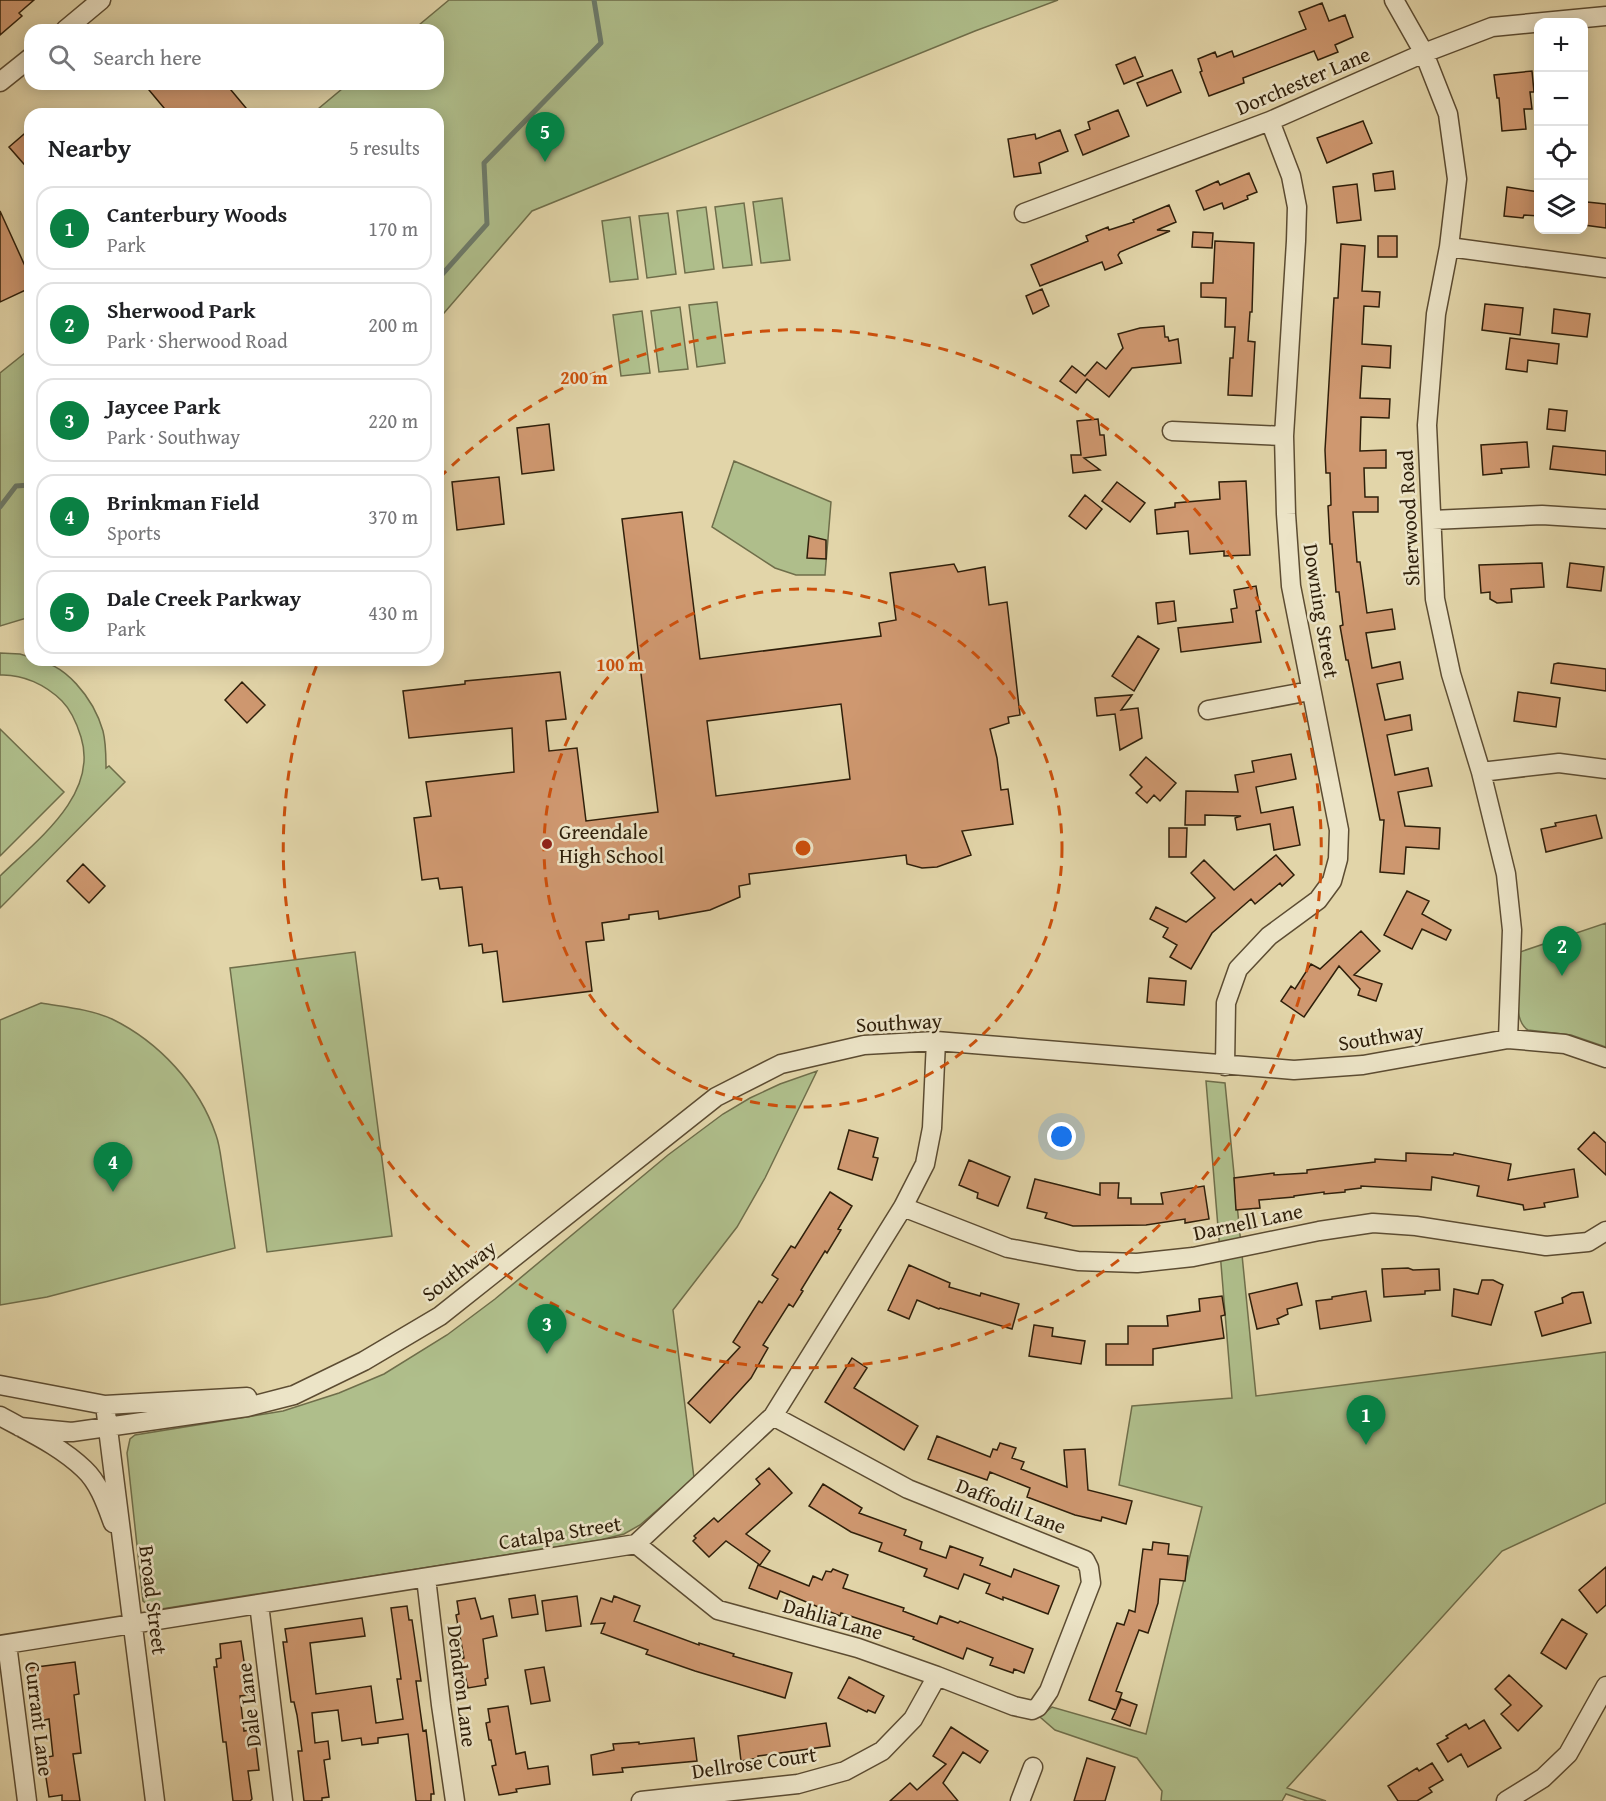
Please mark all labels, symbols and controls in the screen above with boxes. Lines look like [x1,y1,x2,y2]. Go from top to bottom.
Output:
map controls [1534,18,1588,234]
button: + [1534,18,1588,72]
search box [24,24,444,90]
street label: Dorchester Lane [1231,38,1375,123]
icon: search [45,41,78,74]
text: Search here [93,41,202,73]
button: − [1534,72,1588,126]
pin: 5 [526,112,564,162]
button: locate [1534,126,1588,180]
text: Nearby [48,128,131,167]
text: 5 results [349,133,420,162]
button: layers [1534,180,1588,234]
text: Canterbury Woods [107,198,287,230]
text: 1 [64,214,75,243]
text: 170 m [368,214,418,243]
text: Park [107,230,146,259]
text: Sherwood Park [107,294,256,326]
text: 2 [64,310,75,339]
text: 200 m [368,310,418,339]
text: Park · Sherwood Road [107,326,288,355]
text: 200 m [560,364,608,391]
text: Jaycee Park [107,390,220,422]
text: 3 [64,406,75,435]
text: 220 m [368,406,418,435]
text: Park · Southway [107,422,240,451]
street label: Sherwood Road [1389,448,1428,587]
text: Brinkman Field [107,486,259,518]
text: 4 [64,502,75,531]
text: 370 m [368,502,418,531]
text: Sports [107,518,161,547]
street label: Downing Street [1296,541,1348,681]
text: Dale Creek Parkway [107,582,301,614]
text: 5 [64,598,75,627]
text: 430 m [368,598,418,627]
text: Park [107,614,146,643]
text: 100 m [596,651,644,678]
place label: Greendale High School [559,816,664,871]
marker: Greendale High School [540,837,554,851]
centre of rings [793,838,813,858]
pin: 2 [1542,926,1582,976]
street label: Southway [855,1005,944,1040]
street label: Southway [1336,1014,1427,1059]
your location [1047,1122,1076,1151]
pin: 4 [94,1142,132,1192]
street label: Darnell Lane [1190,1195,1306,1248]
street label: Southway [415,1232,503,1309]
pin: 3 [528,1304,566,1354]
pin: 1 [1346,1396,1386,1445]
street label: Daffodil Lane [951,1469,1071,1542]
street label: Catalpa Street [496,1507,624,1557]
street label: Broad Street [131,1544,176,1657]
street label: Dahlia Lane [780,1589,887,1648]
street label: Dendron Lane [440,1623,485,1749]
street label: Currant Lane [17,1660,62,1778]
street label: Dale Lane [228,1661,269,1749]
street label: Dellrose Court [689,1738,819,1787]

